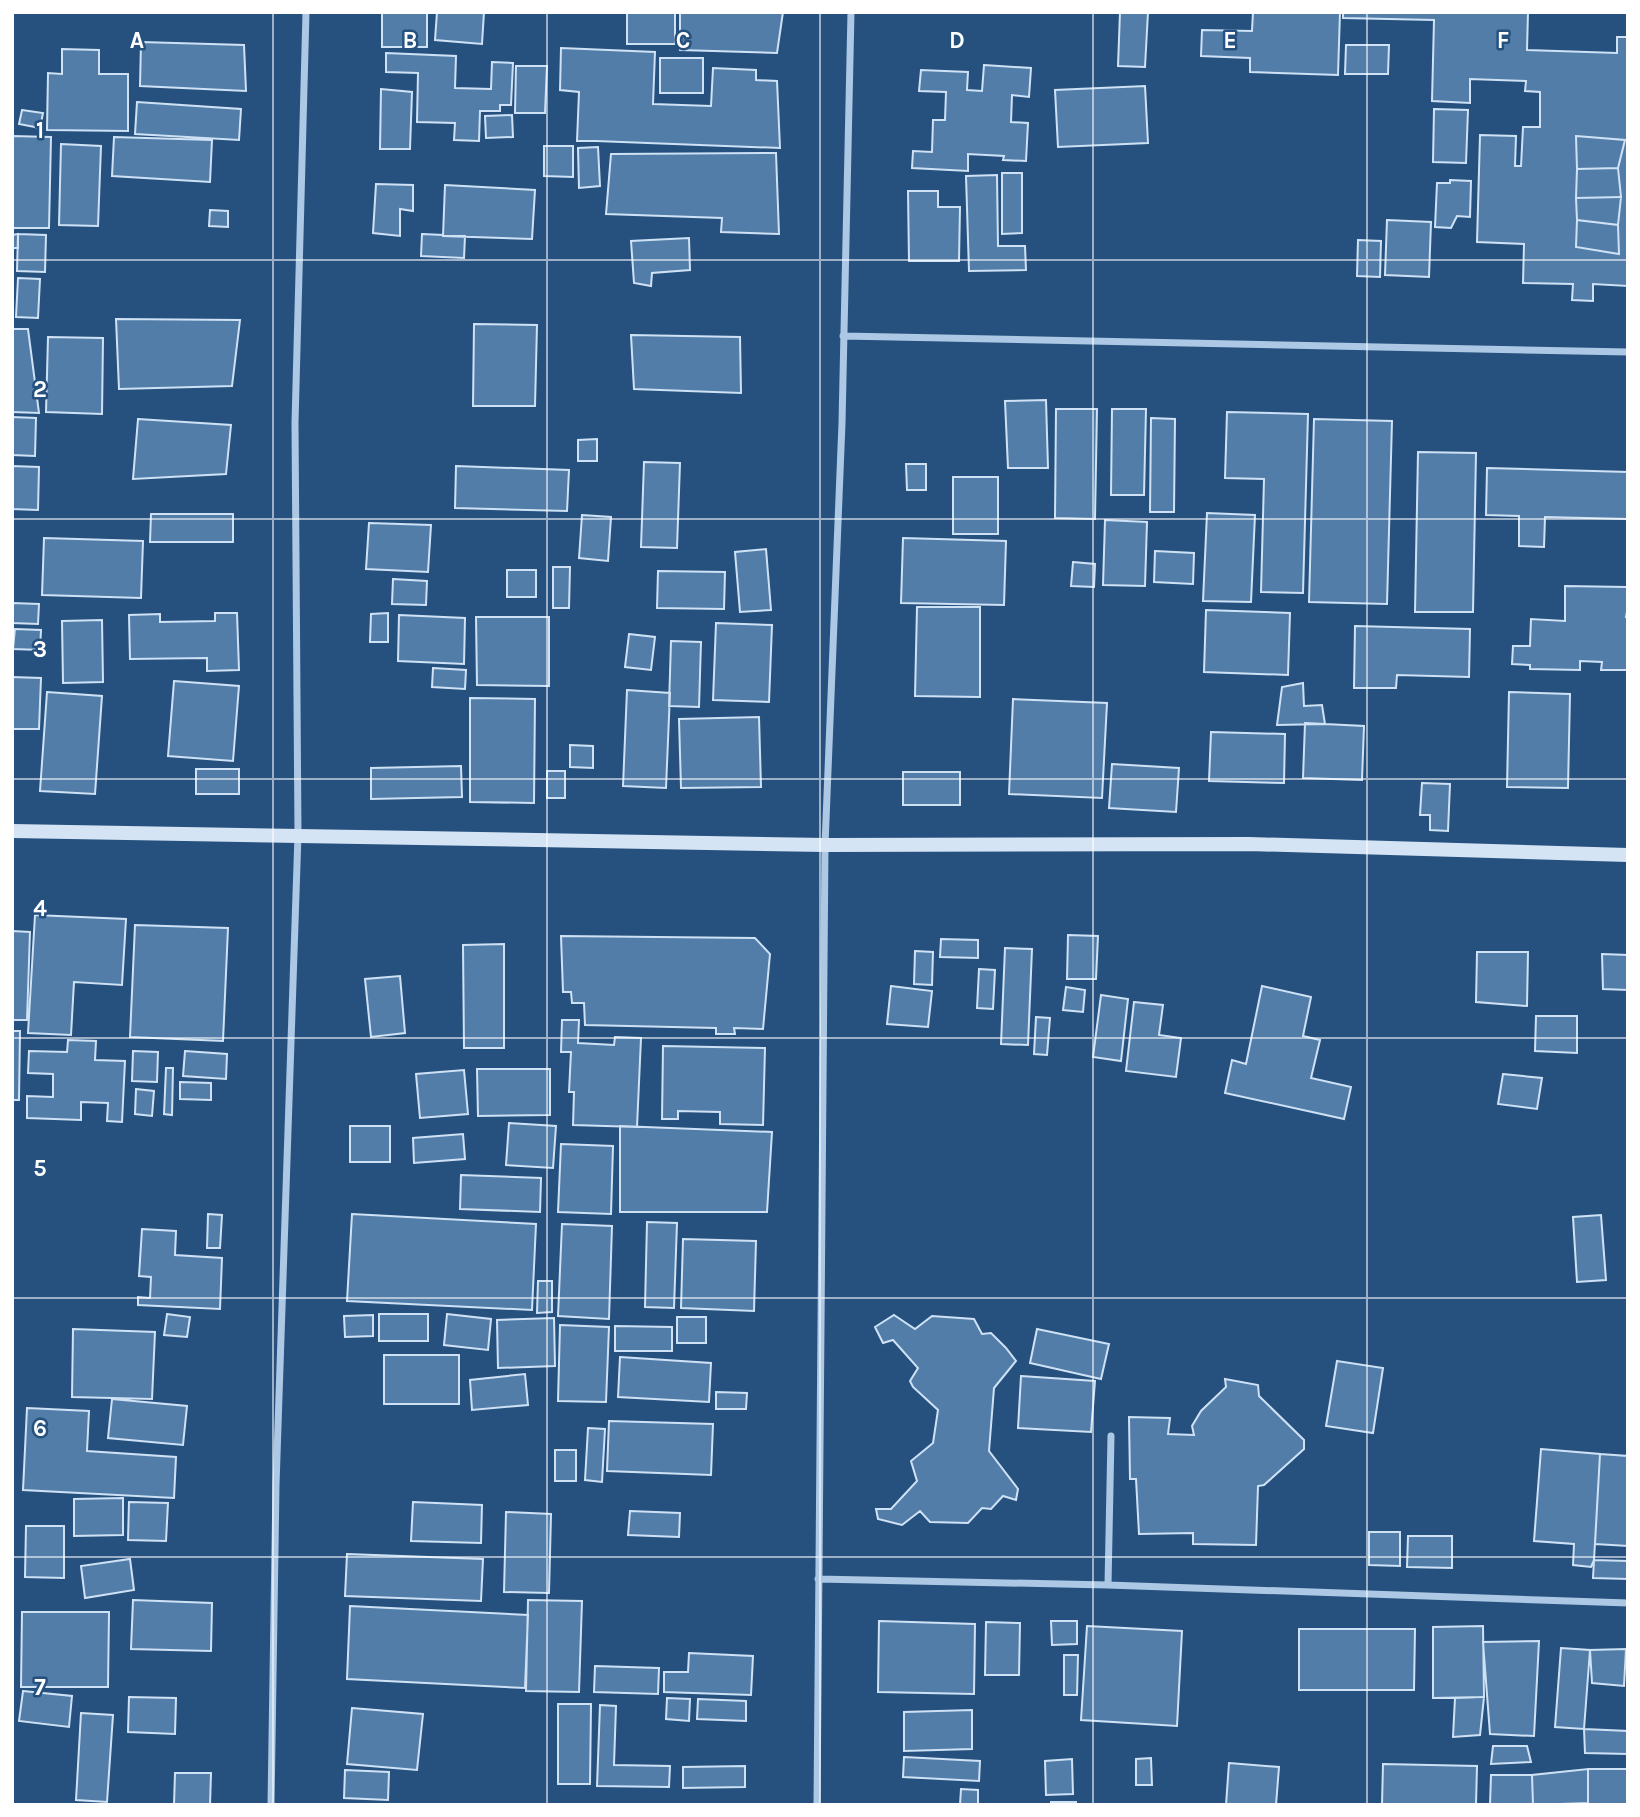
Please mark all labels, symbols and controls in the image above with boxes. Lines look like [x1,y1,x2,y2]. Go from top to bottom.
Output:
text: A [130,27,144,54]
text: B [403,27,417,54]
text: C [676,27,690,54]
text: D [949,27,965,54]
text: E [1223,27,1237,54]
text: F [1497,27,1509,54]
text: 1 [36,117,44,144]
text: 2 [33,376,47,403]
text: 3 [33,636,47,663]
text: 4 [33,895,47,922]
text: 5 [33,1155,47,1182]
text: 6 [33,1415,47,1442]
text: 7 [34,1674,46,1701]

